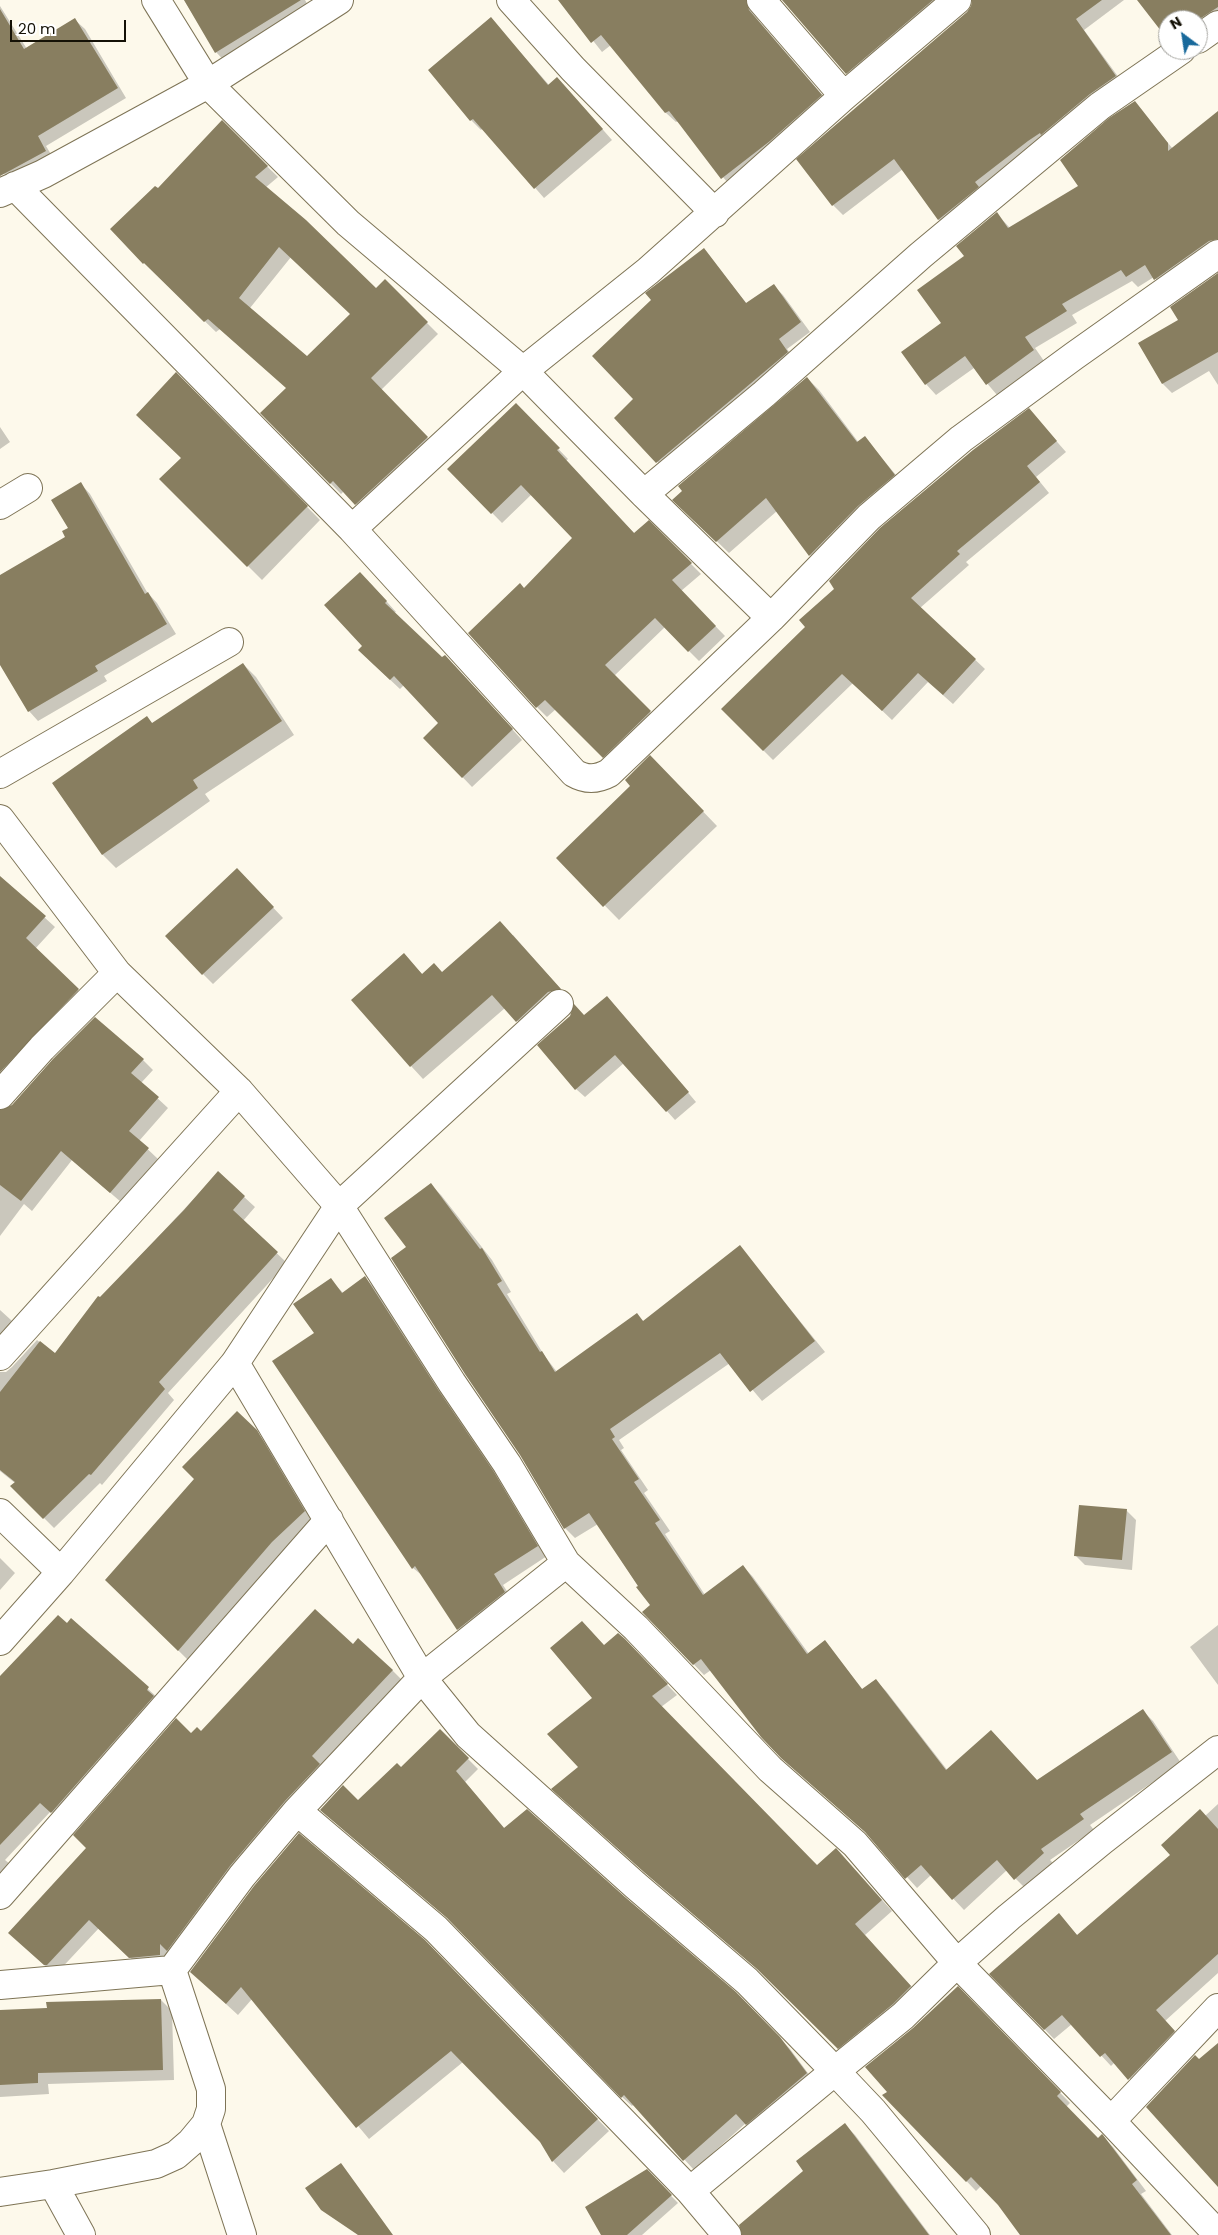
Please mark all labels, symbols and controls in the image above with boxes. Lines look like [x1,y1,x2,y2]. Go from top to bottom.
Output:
scale bar [12,10,129,42]
north arrow [1158,10,1208,60]
text: N [1166,12,1185,34]
text: 20 m [18,18,56,39]

